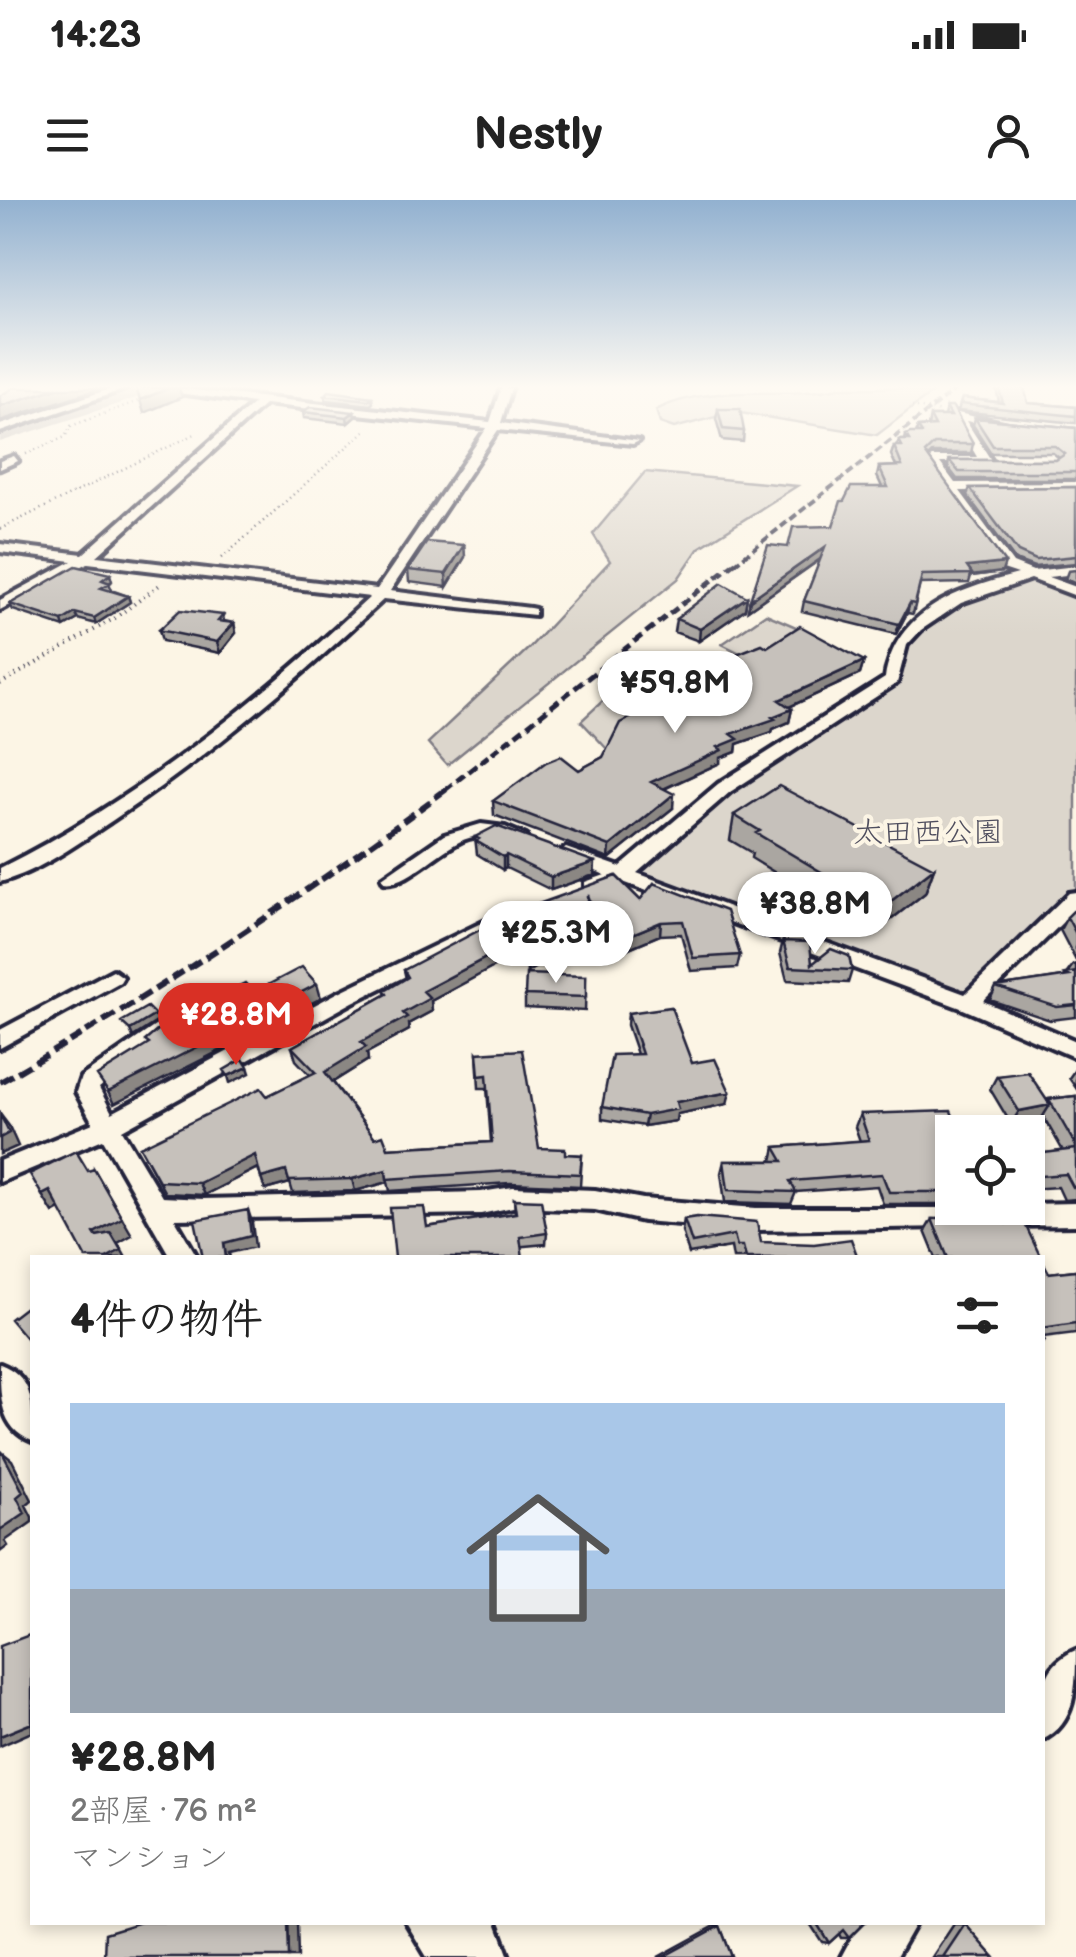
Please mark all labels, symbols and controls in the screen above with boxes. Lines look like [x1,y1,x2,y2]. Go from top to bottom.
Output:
text: 14:23 [50,13,142,58]
icon: menu [40,108,95,163]
text: Nestly [474,108,602,163]
icon: person [981,108,1036,163]
pin: ¥59.8M [594,651,756,736]
text: ¥59.8M [620,664,730,703]
park label: 太田西公園 [853,815,1003,851]
pin: ¥38.8M [734,872,896,957]
text: ¥38.8M [759,885,871,924]
pin: ¥25.3M [475,901,637,986]
text: ¥25.3M [501,914,611,953]
pin: ¥28.8M [155,983,317,1068]
text: ¥28.8M [180,996,292,1035]
map controls [935,1115,1045,1225]
button: locate [935,1115,1045,1225]
icon: filters [950,1288,1005,1343]
text: 4件の物件 [70,1295,263,1346]
icon: home [448,1468,628,1648]
text: ¥28.8M [70,1733,217,1784]
text: 2部屋 · 76 m² [70,1792,257,1831]
text: マンション [70,1839,229,1878]

